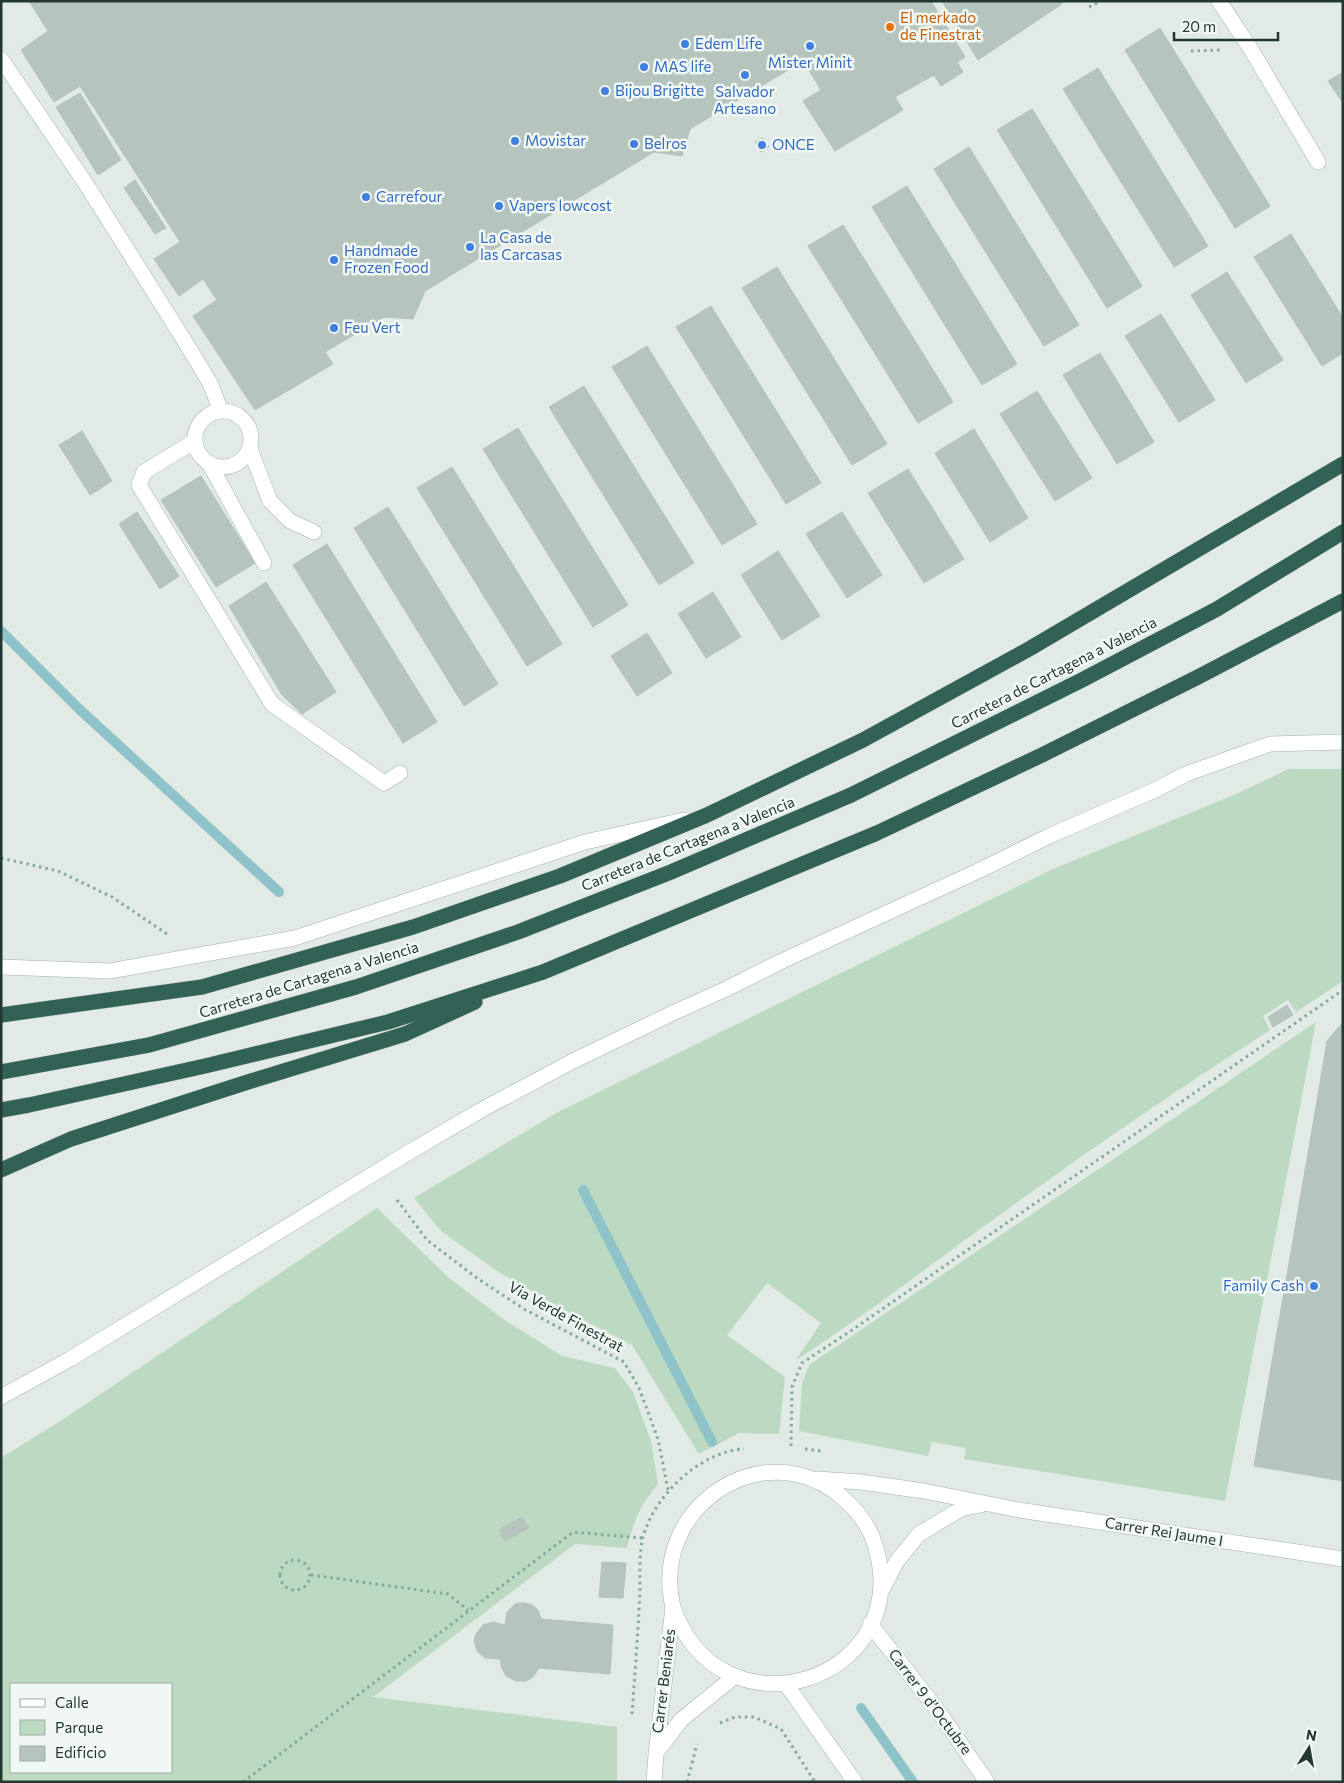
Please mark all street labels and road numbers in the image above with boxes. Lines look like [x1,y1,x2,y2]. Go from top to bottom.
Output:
street label: Carretera de Cartagena a Valencia [948,612,1159,732]
street label: Carretera de Cartagena a Valencia [578,792,797,894]
street label: Carretera de Cartagena a Valencia [197,937,421,1021]
street label: Via Verde Finestrat [506,1277,627,1355]
street label: Carrer Rei Jaume I [1104,1513,1225,1549]
street label: Carrer Beniarés [648,1628,678,1734]
street label: Carrer 9 d’Octubre [885,1645,976,1758]

